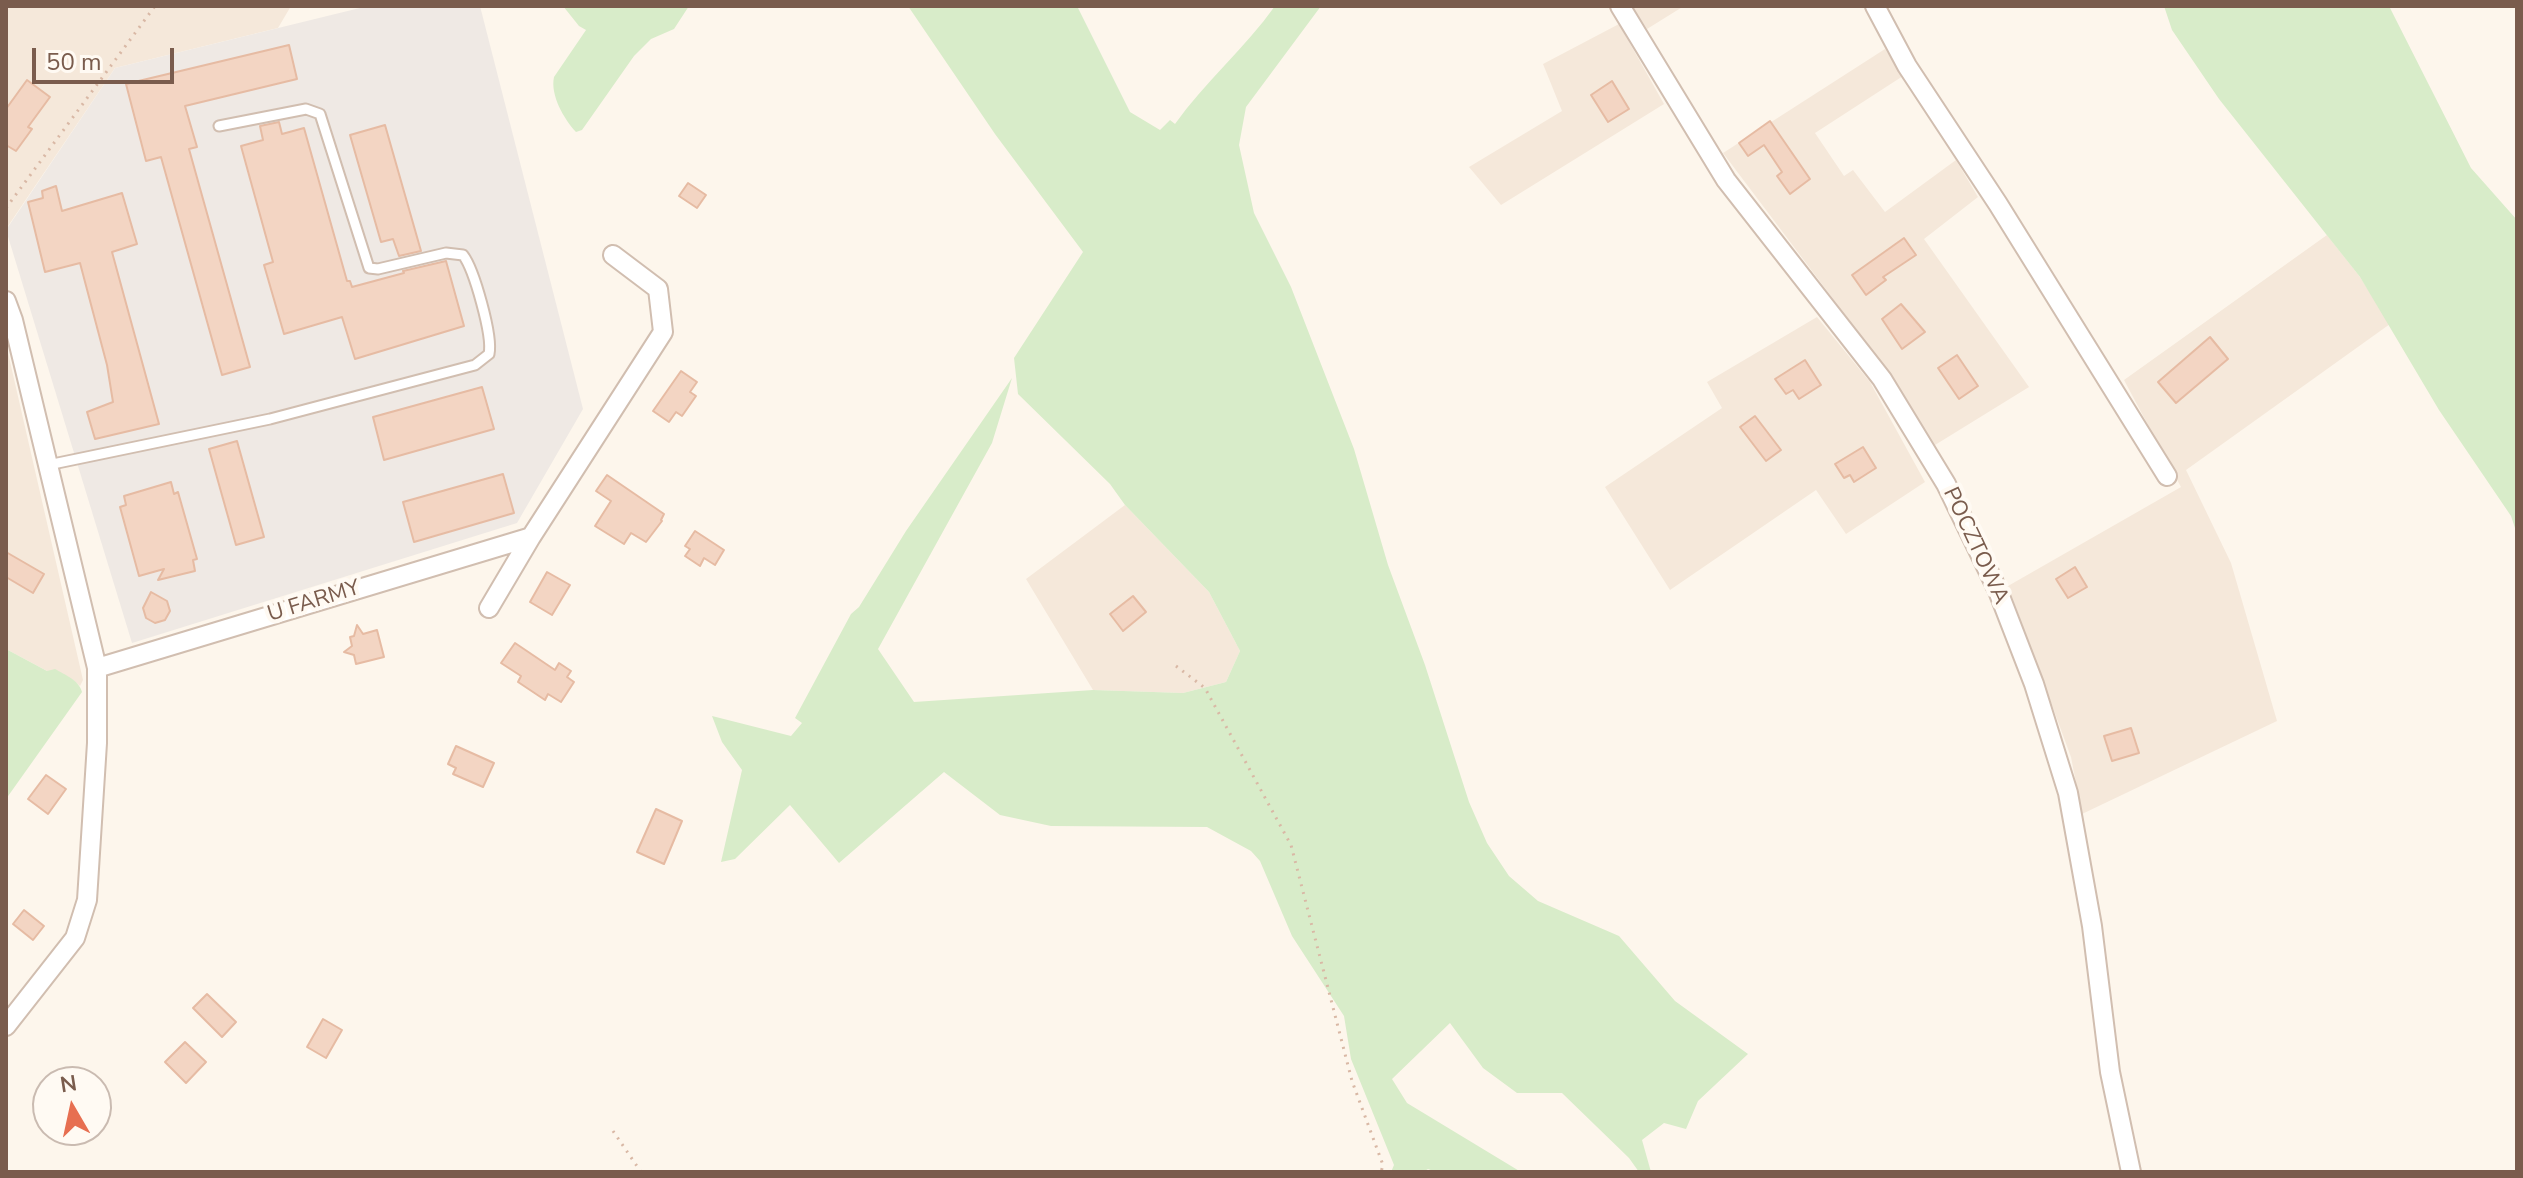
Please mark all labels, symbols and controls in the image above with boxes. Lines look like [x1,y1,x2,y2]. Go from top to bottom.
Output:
scale bar [36,32,178,82]
text: 50 m [46,46,102,78]
street label: POCZTOWA [1936,483,2014,609]
street label: U FARMY [265,575,363,629]
north arrow [32,1066,112,1146]
text: N [58,1068,79,1100]

